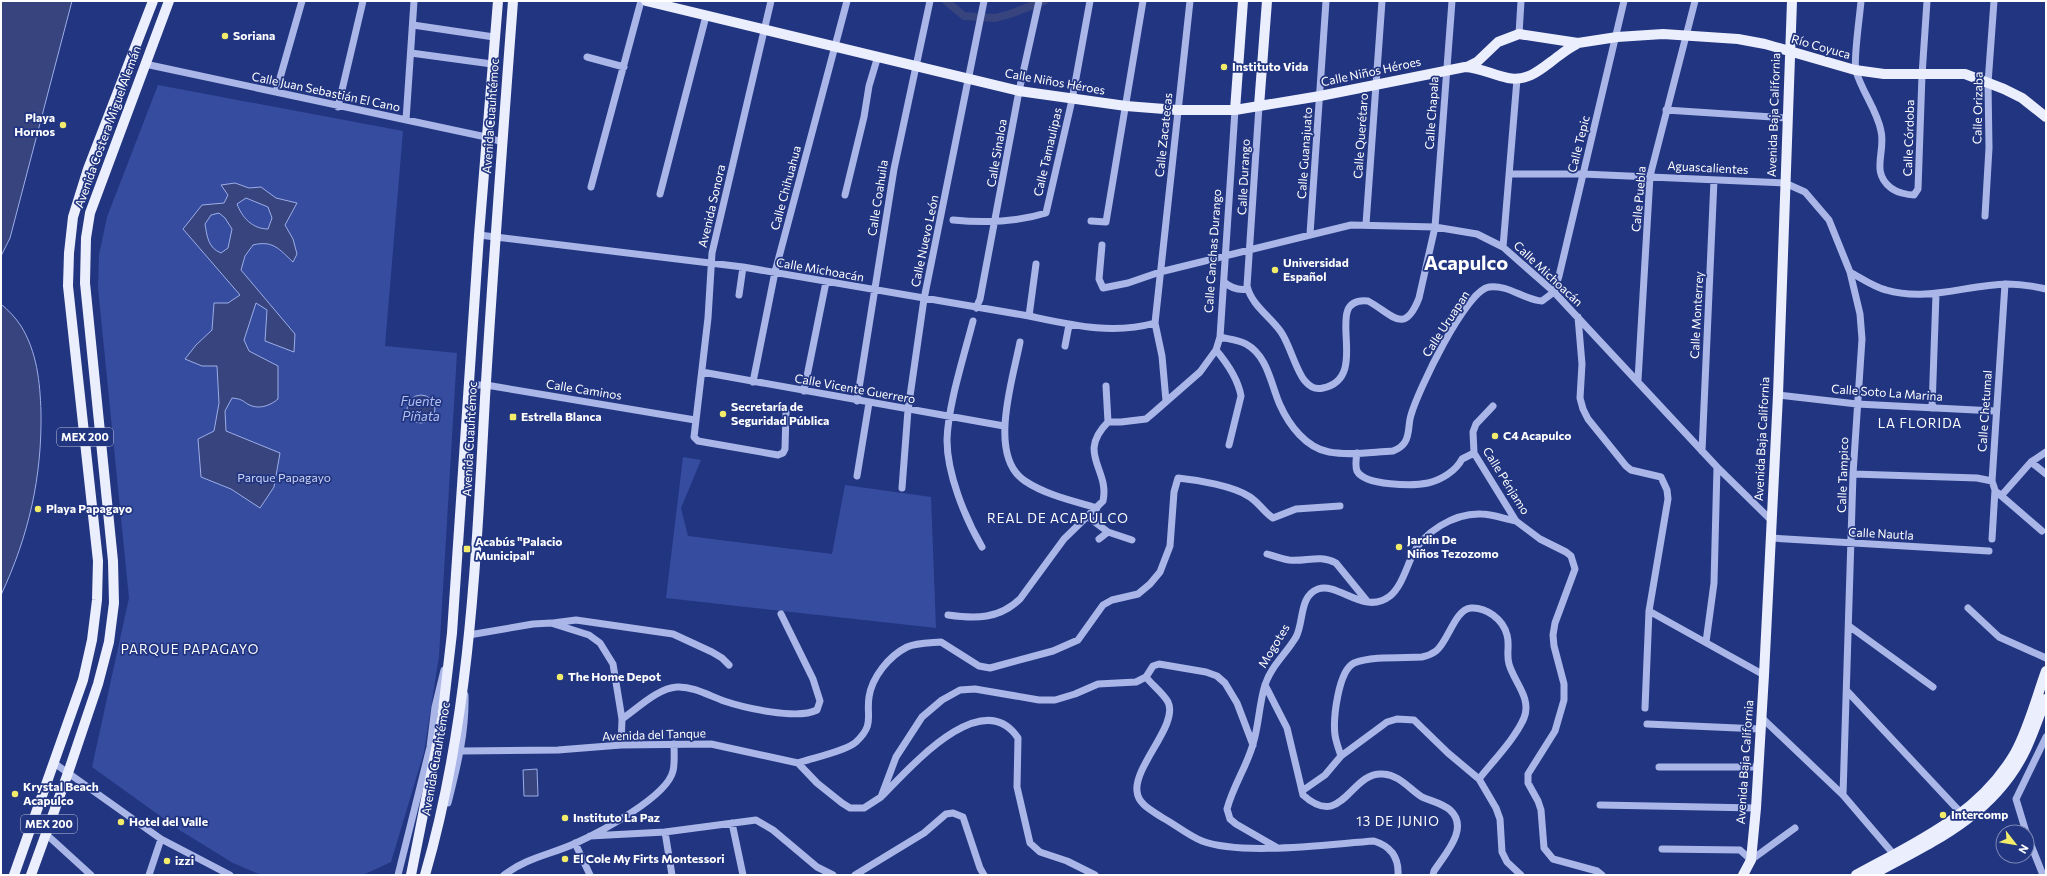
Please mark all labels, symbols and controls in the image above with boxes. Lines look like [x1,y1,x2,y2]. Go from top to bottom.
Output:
place label: Soriana [233,28,275,42]
marker: Soriana [220,31,230,41]
street label: Río Coyuca [1790,31,1852,61]
street label: Avenida Costera Miguel Alemán [71,44,143,210]
street label: Avenida Baja California [1764,53,1782,177]
street label: Calle Niños Héroes [1319,54,1422,88]
street label: Avenida Cuauhtémoc [479,58,501,174]
place label: Instituto Vida [1232,59,1308,73]
marker: Instituto Vida [1219,62,1229,72]
street label: Calle Niños Héroes [1004,65,1107,97]
street label: Calle Juan Sebastián El Cano [250,68,402,115]
street label: Calle Orizaba [1969,72,1985,144]
street label: Calle Chapala [1421,76,1441,150]
street label: Calle Zacatecas [1152,92,1174,178]
street label: Calle Querétaro [1350,93,1370,179]
street label: Calle Córdoba [1900,99,1916,177]
street label: Calle Tamaulipas [1030,106,1064,197]
street label: Calle Guanajuato [1294,106,1314,199]
place label: Playa Hornos [14,110,55,138]
street label: Calle Tepic [1564,114,1592,174]
street label: Calle Sinaloa [983,118,1009,188]
marker: Playa Hornos [58,120,68,130]
street label: Calle Durango [1234,139,1252,215]
street label: Calle Chihuahua [767,144,803,232]
street label: Aguascalientes [1667,158,1749,176]
street label: Calle Coahuila [864,159,890,237]
street label: Avenida Sonora [695,163,727,249]
street label: Calle Puebla [1628,165,1648,233]
street label: Calle Canchas Durango [1201,188,1223,313]
street label: Calle Nuevo León [907,193,941,288]
street label: Calle Michoacán [1511,238,1586,309]
district label: Acapulco [1424,250,1508,274]
street label: Calle Michoacán [775,254,865,284]
place label: Universidad Español [1283,255,1349,283]
marker: Universidad Español [1270,265,1280,275]
street label: Calle Monterrey [1687,271,1705,359]
street label: Calle Uruapan [1419,288,1472,359]
street label: Calle Vicente Guerrero [794,370,917,406]
street label: Calle Chetumal [1974,370,1994,452]
street label: Calle Caminos [545,376,623,402]
street label: Avenida Baja California [1751,376,1771,501]
street label: Avenida Cuauhtémoc [459,381,479,497]
street label: Calle Soto La Marina [1831,381,1943,403]
water label: Fuente Piñata [401,393,442,424]
place label: Secretaría de Seguridad Pública [731,399,829,427]
place label: Estrella Blanca [521,409,602,423]
marker: Secretaría de Seguridad Pública [718,409,728,419]
marker: Estrella Blanca [508,412,518,422]
district label: LA FLORIDA [1878,415,1962,431]
road number: MEX 200 [57,428,113,446]
place label: C4 Acapulco [1503,428,1572,442]
marker: C4 Acapulco [1490,431,1500,441]
street label: Calle Tampico [1834,437,1850,513]
street label: Calle Pénjamo [1481,444,1533,517]
park label: Parque Papagayo [237,470,331,484]
place label: Playa Papagayo [46,501,132,515]
marker: Playa Papagayo [33,504,43,514]
district label: REAL DE ACAPULCO [987,510,1129,526]
street label: Calle Nautla [1848,524,1914,542]
place label: Jardin De Niños Tezozomo [1407,532,1499,560]
place label: Acabús "Palacio Municipal" [475,534,563,562]
marker: Jardin De Niños Tezozomo [1394,542,1404,552]
marker: Acabús "Palacio Municipal" [462,544,472,554]
street label: Mogotes [1255,621,1292,670]
district label: PARQUE PAPAGAYO [121,641,259,657]
place label: The Home Depot [568,669,661,683]
marker: The Home Depot [555,672,565,682]
street label: Avenida Baja California [1733,699,1755,825]
street label: Avenida Cuauhtémoc [418,701,452,817]
street label: Avenida del Tanque [602,725,706,743]
place label: Krystal Beach Acapulco [23,779,99,807]
marker: Krystal Beach Acapulco [10,789,20,799]
place label: Intercomp [1951,807,2008,821]
place label: Instituto La Paz [573,810,660,824]
marker: Intercomp [1938,810,1948,820]
marker: Instituto La Paz [560,813,570,823]
district label: 13 DE JUNIO [1356,813,1440,829]
place label: Hotel del Valle [129,814,208,828]
road number: MEX 200 [21,815,77,833]
marker: Hotel del Valle [116,817,126,827]
north arrow [1995,824,2035,864]
text: N [2016,843,2032,856]
place label: El Cole My Firts Montessori [573,851,725,865]
place label: izzi [175,853,194,867]
marker: El Cole My Firts Montessori [560,854,570,864]
marker: izzi [162,856,172,866]

